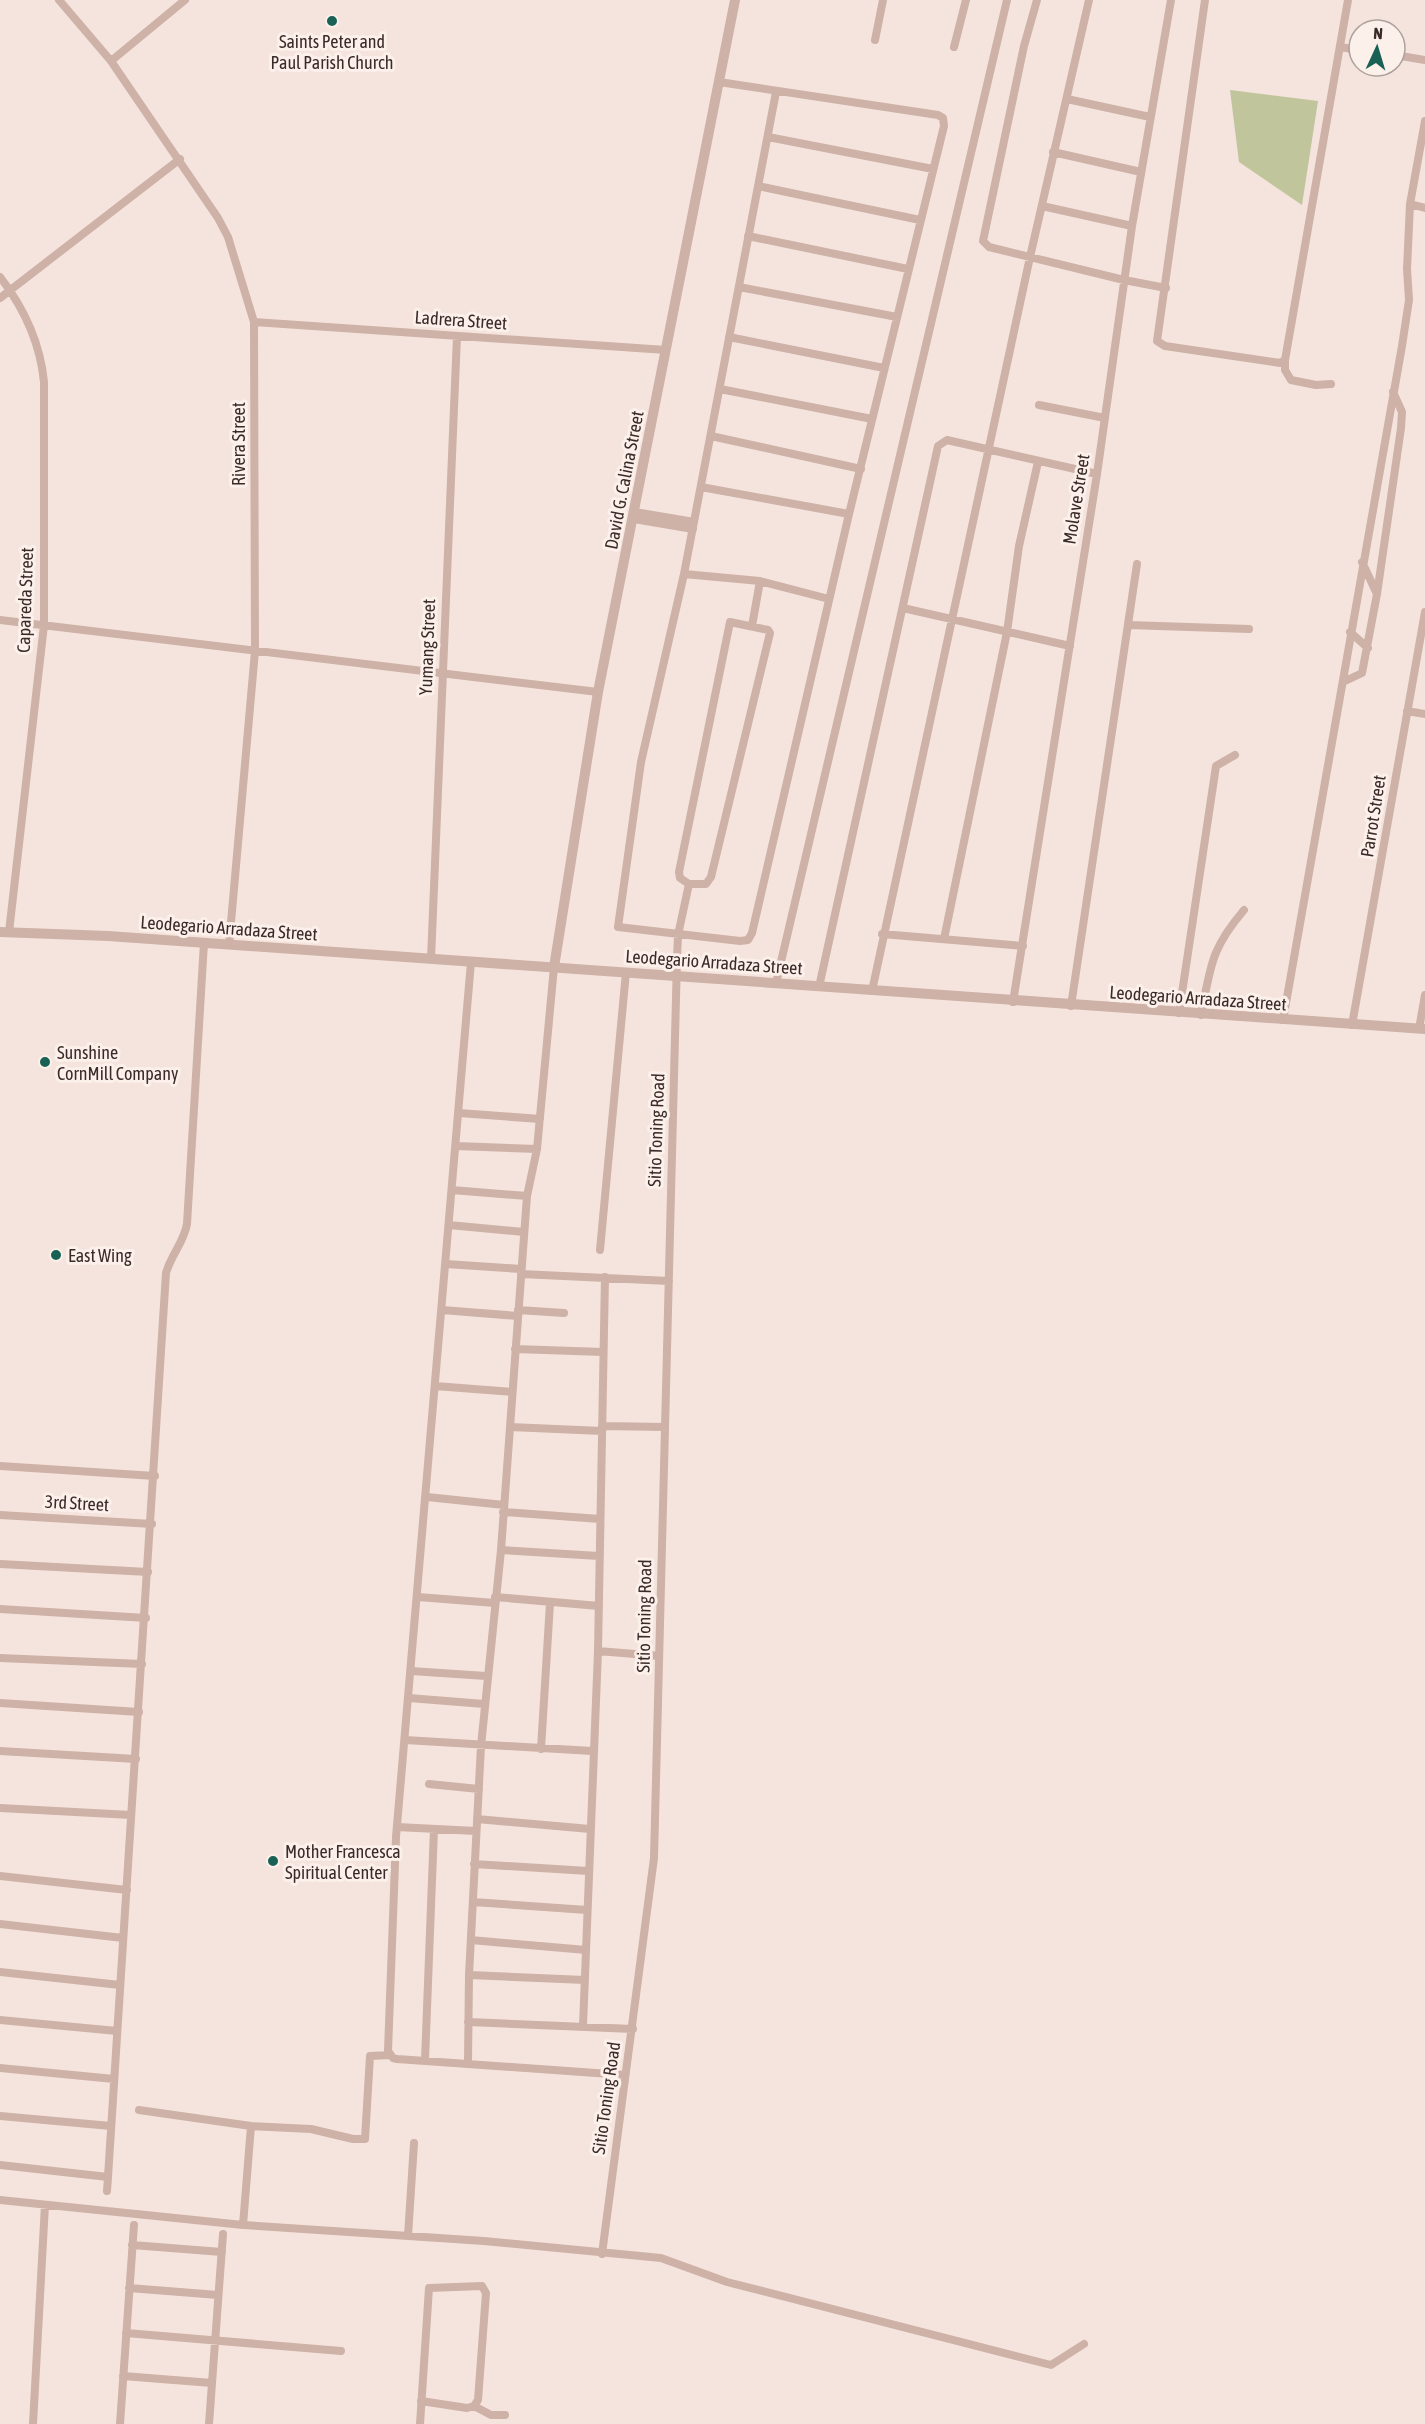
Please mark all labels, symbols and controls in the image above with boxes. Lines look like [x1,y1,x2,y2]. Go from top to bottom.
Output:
marker: Saints Peter and Paul Parish Church [325,14,339,28]
north arrow [1347,18,1407,78]
text: N [1373,24,1383,42]
place label: Saints Peter and Paul Parish Church [271,31,393,73]
street label: Ladrera Street [414,306,508,334]
street label: Rivera Street [228,402,249,486]
street label: David G. Calina Street [600,409,648,551]
street label: Molave Street [1059,452,1093,546]
street label: Capareda Street [13,547,37,653]
street label: Yumang Street [415,598,439,696]
street label: Parrot Street [1356,773,1390,859]
street label: Leodegario Arradaza Street [140,911,318,945]
street label: Leodegario Arradaza Street [625,945,803,979]
street label: Leodegario Arradaza Street [1109,981,1287,1015]
place label: Sunshine CornMill Company [57,1042,178,1084]
marker: Sunshine CornMill Company [38,1055,52,1069]
street label: Sitio Toning Road [644,1073,668,1187]
place label: East Wing [68,1245,132,1266]
marker: East Wing [49,1248,63,1262]
street label: 3rd Street [44,1491,110,1515]
street label: Sitio Toning Road [633,1559,655,1673]
place label: Mother Francesca Spiritual Center [285,1841,401,1883]
marker: Mother Francesca Spiritual Center [266,1854,280,1868]
street label: Sitio Toning Road [588,2040,624,2156]

